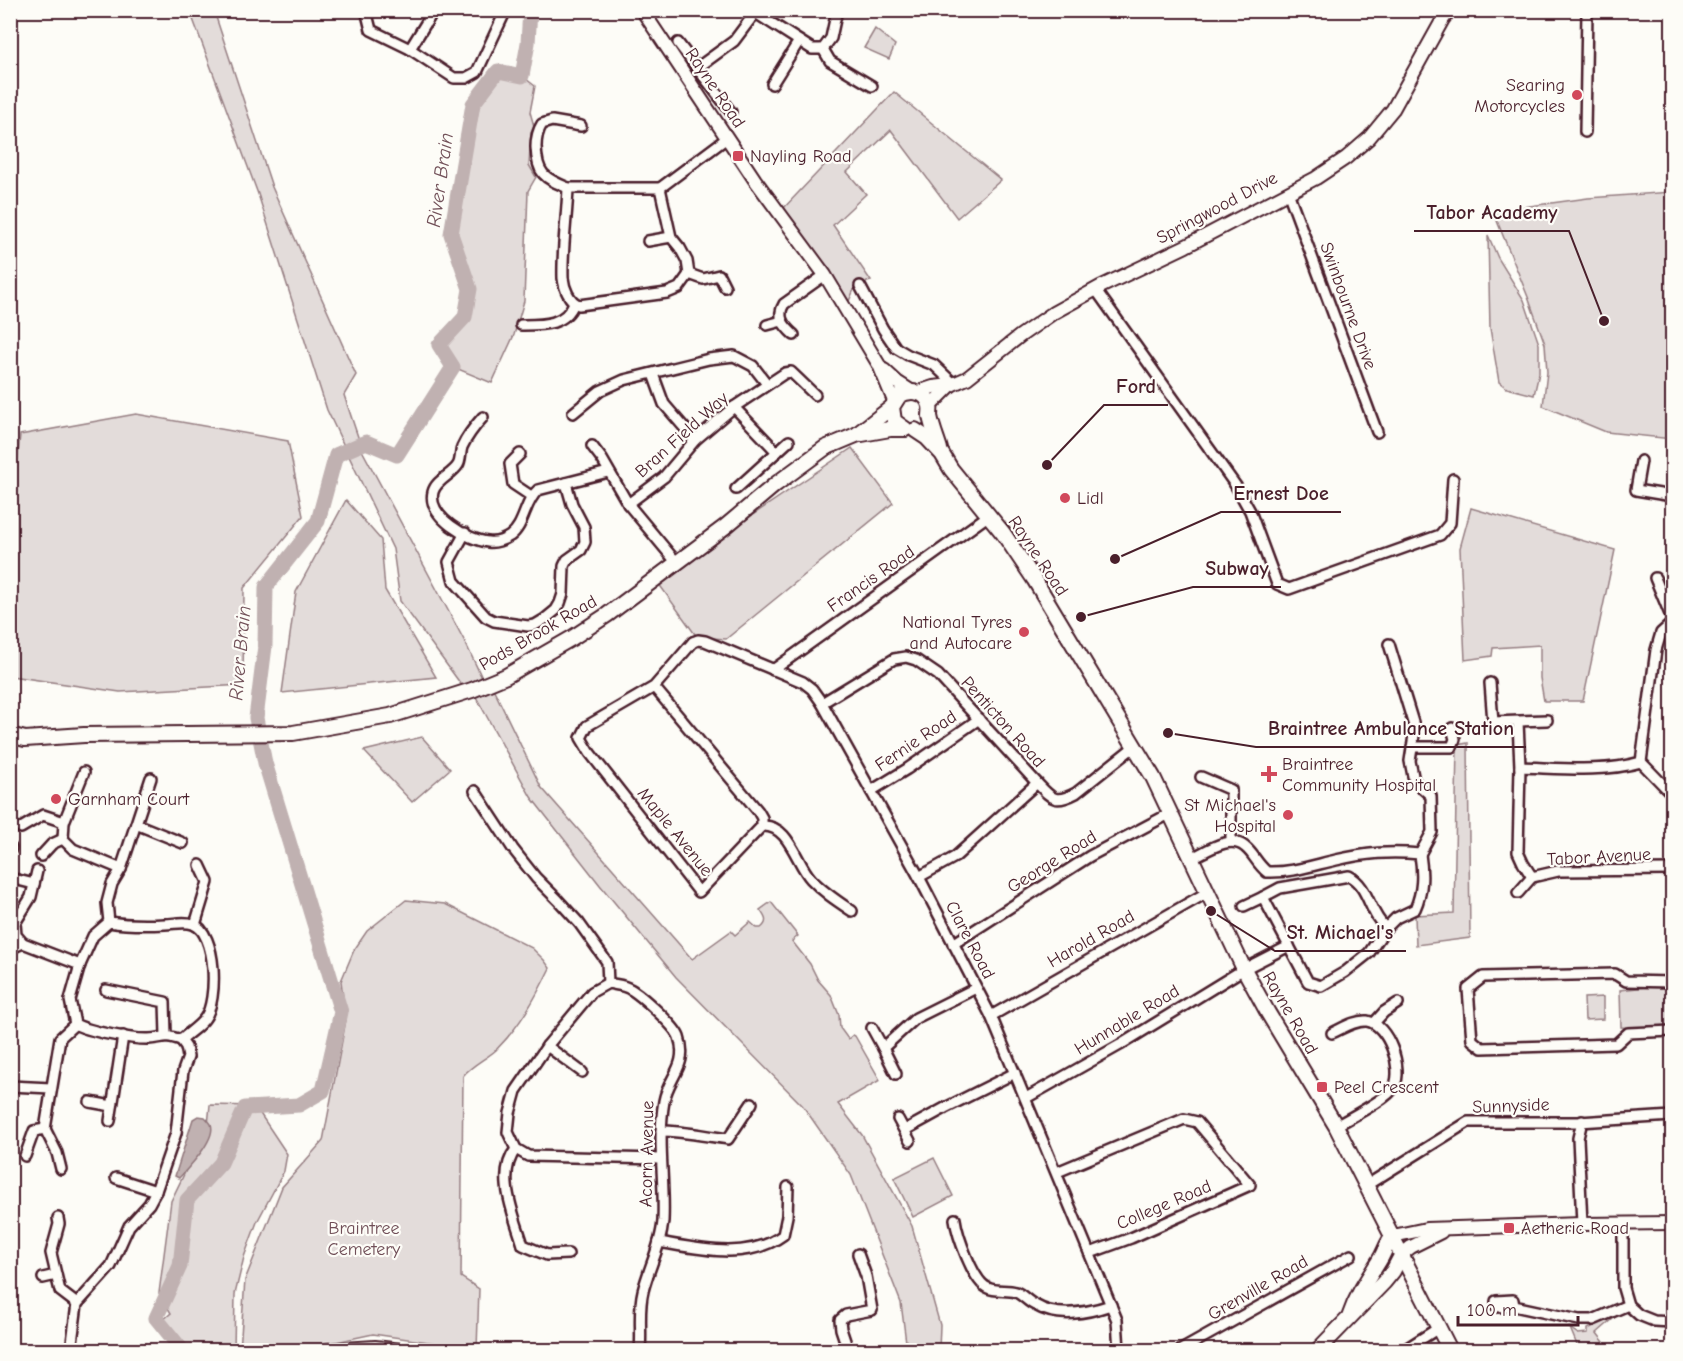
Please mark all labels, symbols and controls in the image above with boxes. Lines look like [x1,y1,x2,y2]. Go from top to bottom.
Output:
street label: Rayne Road [681,44,749,132]
place label: Searing Motorcycles [1474,75,1565,117]
marker: Searing Motorcycles [1570,88,1584,102]
water label: River Brain [422,131,458,229]
place label: Nayling Road [750,146,852,167]
marker: Nayling Road [731,149,745,163]
street label: Springwood Drive [1153,167,1281,249]
callout: Tabor Academy [1414,193,1569,231]
text: Tabor Academy [1427,201,1558,224]
street label: Swinbourne Drive [1315,239,1381,373]
callout: Ford [1104,367,1168,405]
text: Ford [1116,375,1156,398]
street label: Bran Field Way [631,387,734,482]
callout: Ernest Doe [1221,474,1341,512]
text: Ernest Doe [1233,482,1329,505]
place label: Lidl [1077,488,1104,509]
marker: Lidl [1058,491,1072,505]
street label: Rayne Road [1004,512,1072,600]
street label: Francis Road [823,541,919,617]
callout: Subway [1193,549,1281,587]
text: Subway [1205,557,1270,580]
street label: Pods Brook Road [475,591,601,675]
water label: River Brain [224,605,256,701]
place label: National Tyres and Autocare [902,612,1012,654]
marker: National Tyres and Autocare [1017,625,1031,639]
street label: Penticton Road [957,672,1049,772]
street label: Fernie Road [871,706,961,776]
callout: Braintree Ambulance Station [1256,709,1526,747]
text: Braintree Ambulance Station [1268,717,1514,740]
place label: Braintree Community Hospital [1282,754,1436,796]
marker: Braintree Community Hospital [1260,765,1278,783]
street label: Maple Avenue [633,784,717,880]
place label: Garnham Court [68,789,190,810]
marker: Garnham Court [49,792,63,806]
place label: St Michael's Hospital [1184,795,1276,837]
marker: St Michael's Hospital [1281,808,1295,822]
street label: George Road [1003,826,1101,898]
street label: Tabor Avenue [1546,844,1652,870]
street label: Clare Road [941,898,999,982]
street label: Harold Road [1044,906,1138,972]
callout: St. Michael's [1275,913,1406,951]
text: St. Michael's [1287,921,1393,944]
street label: Rayne Road [1258,968,1322,1058]
street label: Hunnable Road [1071,980,1183,1060]
place label: Peel Crescent [1334,1077,1439,1098]
marker: Peel Crescent [1315,1080,1329,1094]
street label: Sunnyside [1472,1094,1550,1118]
street label: Acorn Avenue [636,1101,658,1207]
street label: College Road [1113,1176,1215,1234]
park label: Braintree Cemetery [328,1218,401,1260]
place label: Aetheric Road [1521,1218,1629,1239]
marker: Aetheric Road [1502,1221,1516,1235]
street label: Grenville Road [1204,1251,1312,1325]
scale bar [1458,1289,1578,1327]
text: 100 m [1467,1300,1517,1321]

